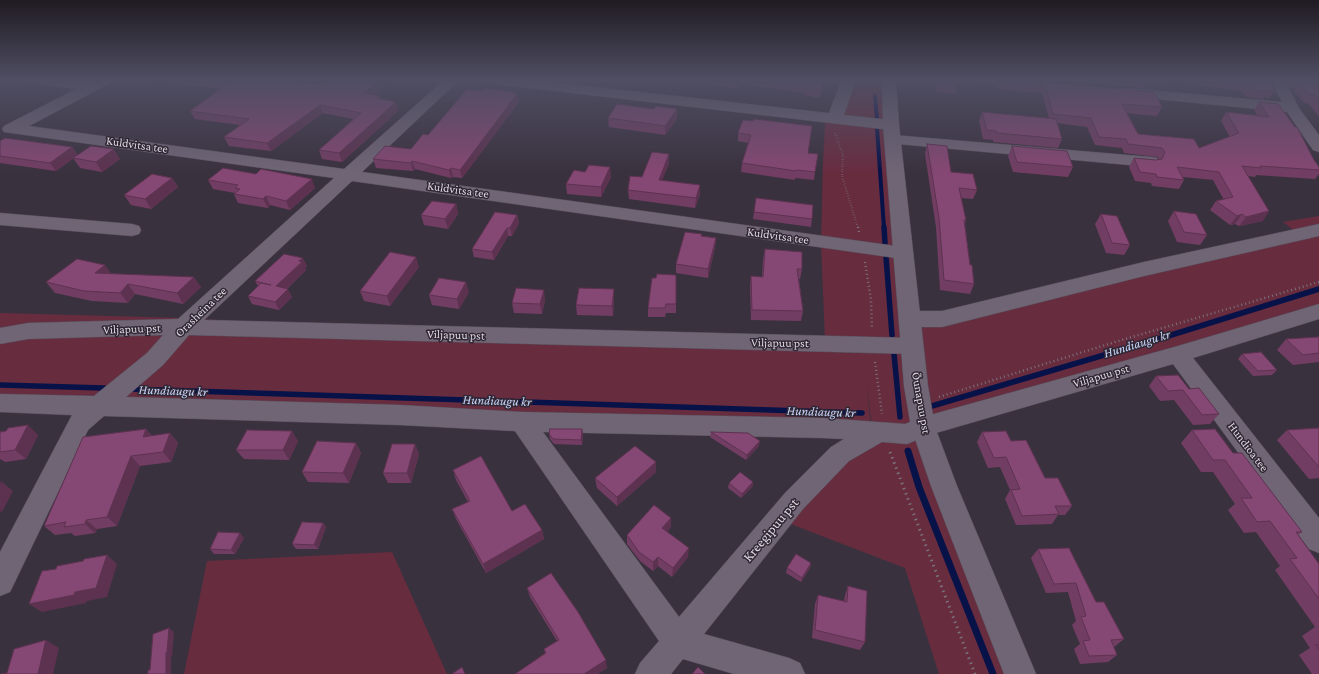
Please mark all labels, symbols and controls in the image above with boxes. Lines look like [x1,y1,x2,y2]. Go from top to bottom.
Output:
street label: Kuldvitsa tee [105,134,169,156]
street label: Kuldvitsa tee [426,179,490,201]
street label: Kuldvitsa tee [746,225,810,247]
street label: Orasheina tee [172,284,230,340]
street label: Viljapuu pst [103,321,161,337]
water label: Hundiaugu kr [1102,326,1172,362]
street label: Viljapuu pst [427,327,485,343]
street label: Viljapuu pst [751,335,809,351]
street label: Viljapuu pst [1071,361,1131,391]
street label: Õunapuu pst [908,371,934,435]
water label: Hundiaugu kr [138,382,208,400]
water label: Hundiaugu kr [462,392,532,410]
water label: Hundiaugu kr [786,403,856,421]
street label: Hundioa tee [1225,419,1271,475]
street label: Kreegipuu pst [740,495,802,565]

